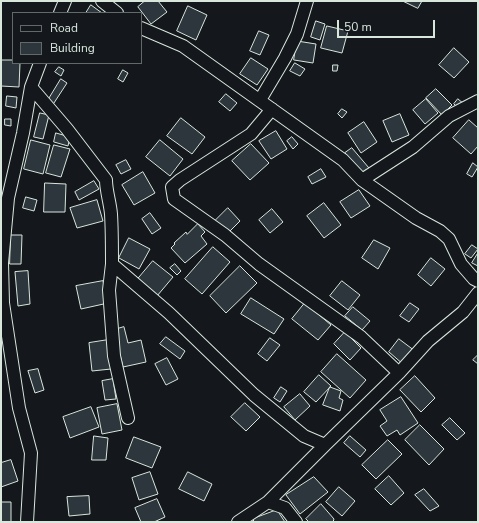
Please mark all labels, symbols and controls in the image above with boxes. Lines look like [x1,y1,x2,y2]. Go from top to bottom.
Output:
legend [12,12,142,64]
scale bar [339,12,437,38]
text: 50 m [344,19,372,35]
text: Road [50,20,78,36]
text: Building [50,40,95,56]

